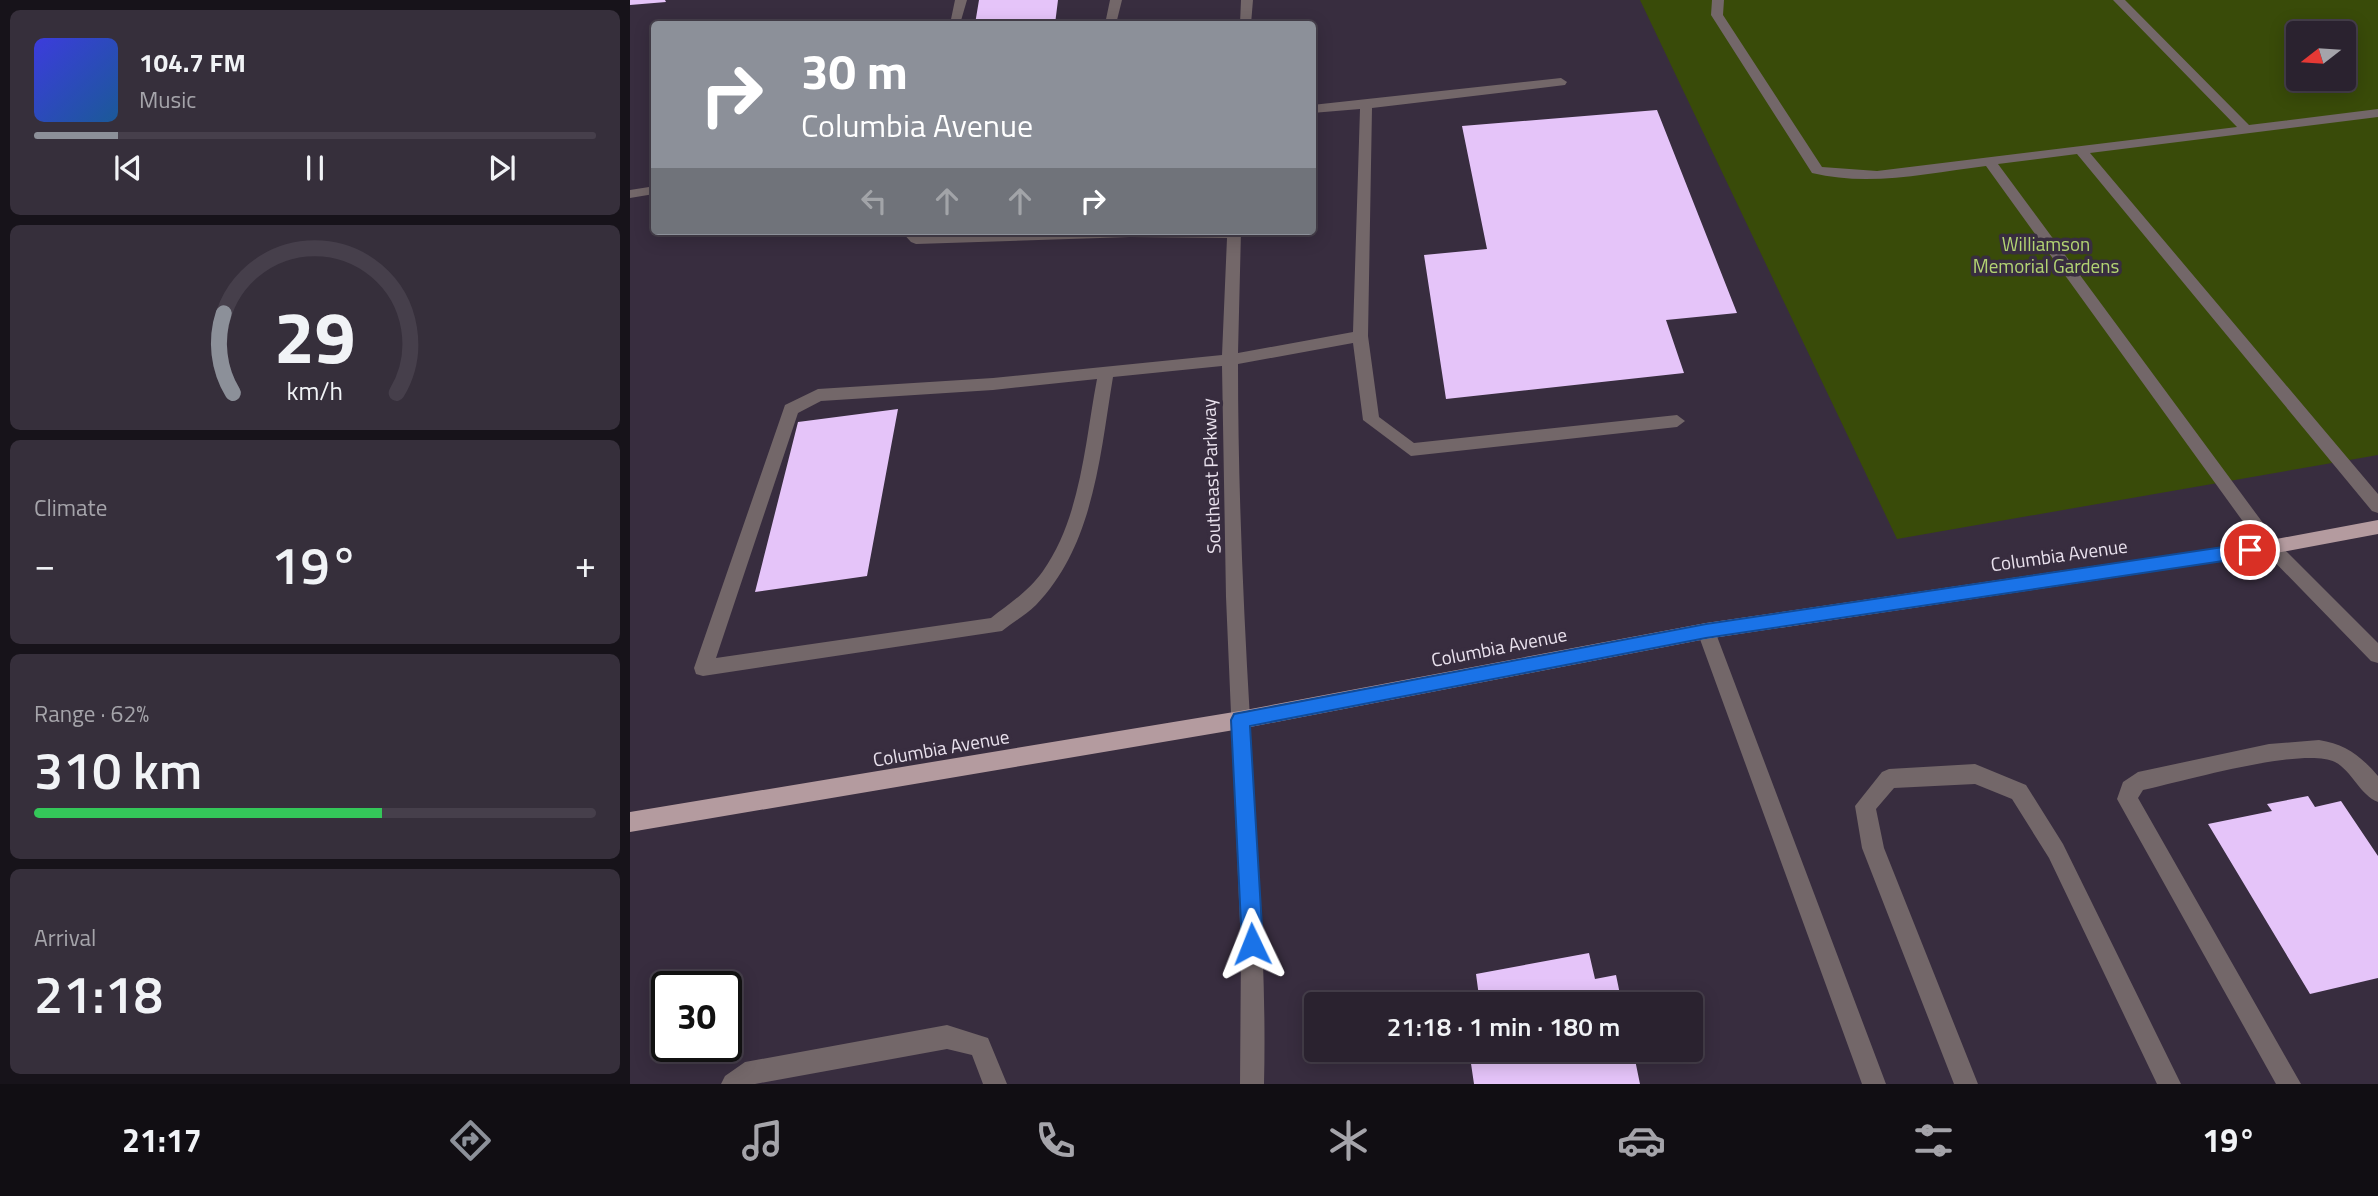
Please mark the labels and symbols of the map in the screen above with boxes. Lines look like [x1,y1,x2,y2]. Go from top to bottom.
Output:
north arrow [2286,21,2356,91]
park label: Williamson Memorial Gardens [1973,229,2119,280]
street label: Southeast Parkway [1193,398,1228,554]
pin [2220,520,2280,580]
street label: Columbia Avenue [1989,531,2129,578]
street label: Columbia Avenue [1428,619,1569,674]
street label: Columbia Avenue [871,721,1011,774]
position arrow [1215,907,1289,981]
speed limit sign: 30 [651,971,742,1062]

